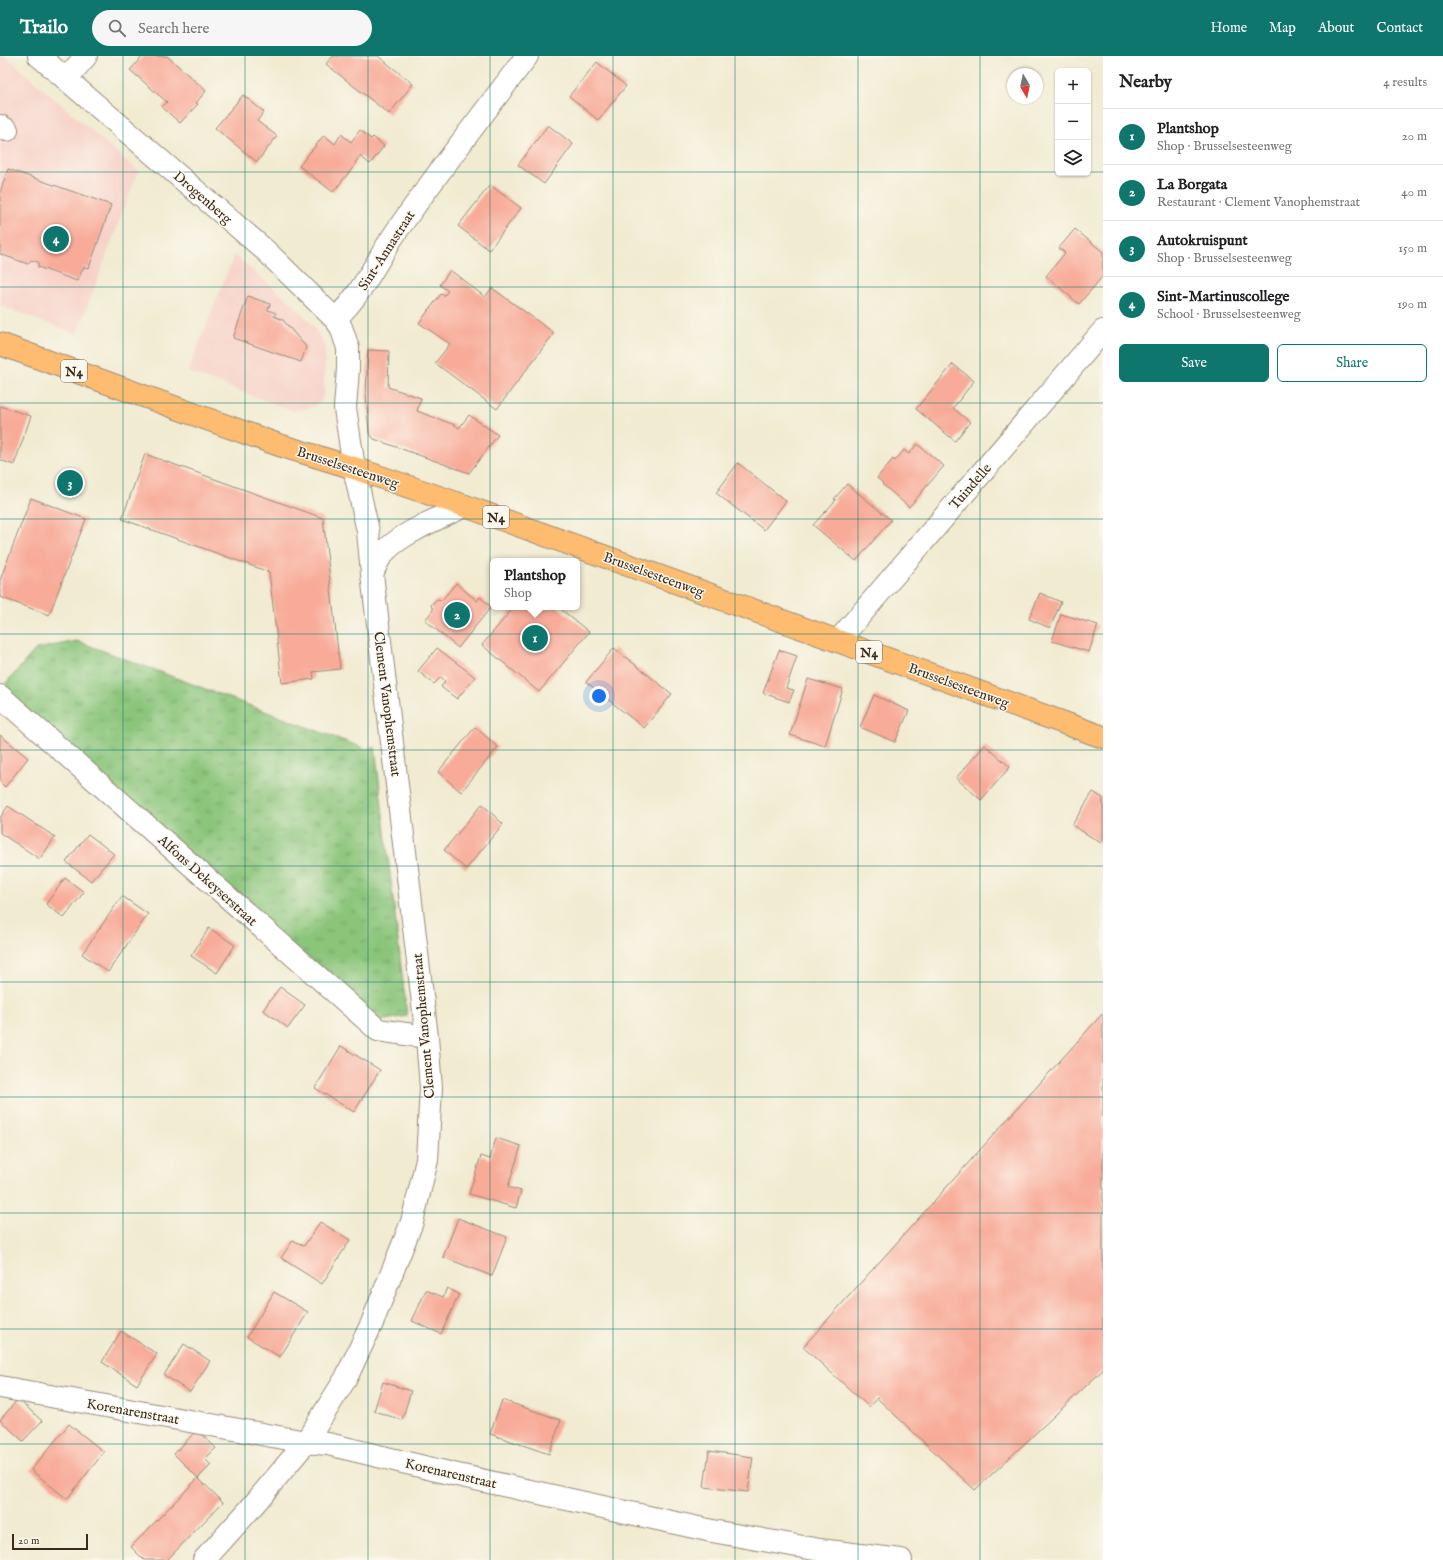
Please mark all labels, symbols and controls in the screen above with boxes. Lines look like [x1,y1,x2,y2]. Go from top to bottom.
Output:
search box [92,10,372,46]
text: Trailo [20,16,68,40]
icon: search [106,17,128,39]
text: Search here [138,19,209,38]
text: Home [1211,19,1247,37]
text: Map [1269,19,1296,37]
text: About [1318,19,1354,37]
text: Contact [1376,19,1423,37]
north arrow [1007,68,1043,104]
map controls [1055,68,1091,176]
button: + [1055,68,1091,104]
text: Nearby [1119,72,1172,93]
text: 4 results [1383,74,1427,91]
button: − [1055,104,1091,140]
text: Plantshop [1157,119,1219,138]
text: 1 [1130,128,1134,145]
text: 20 m [1402,128,1427,145]
text: Shop · Brusselsesteenweg [1157,138,1292,155]
button: layers [1055,140,1091,176]
street label: Drogenberg [169,167,236,228]
text: La Borgata [1157,175,1227,194]
text: 2 [1129,184,1135,201]
text: 40 m [1401,184,1427,201]
text: Restaurant · Clement Vanophemstraat [1157,194,1360,211]
street label: Sint-Annastraat [354,207,420,294]
pin: 4 [43,224,69,254]
text: Autokruispunt [1157,231,1248,250]
text: 3 [1130,240,1134,257]
text: 150 m [1398,240,1427,257]
text: Shop · Brusselsesteenweg [1157,250,1292,267]
text: Sint-Martinuscollege [1157,287,1289,306]
text: 4 [1129,296,1135,313]
text: 190 m [1397,296,1427,313]
text: School · Brusselsesteenweg [1157,306,1301,323]
button: Save [1119,344,1269,382]
button: Share [1277,344,1427,382]
road number: N4 [61,360,87,382]
street label: Brusselsesteenweg [294,443,401,493]
street label: Tuindelle [946,459,996,513]
pin: 3 [57,468,83,498]
road number: N4 [483,506,509,528]
street label: Brusselsesteenweg [601,548,707,602]
popup [490,558,580,610]
text: Plantshop [504,566,566,585]
text: Shop [504,585,532,602]
pin: 2 [444,600,470,630]
pin: 1 [522,623,548,653]
street label: Clement Vanophemstraat [369,631,405,778]
road number: N4 [856,641,882,663]
street label: Brusselsesteenweg [906,659,1012,713]
your location [589,686,609,706]
street label: Alfons Dekeyserstraat [153,831,261,930]
street label: Clement Vanophemstraat [409,952,439,1099]
street label: Korenarenstraat [85,1395,181,1429]
street label: Korenarenstraat [403,1455,499,1493]
scale bar [12,1532,88,1551]
text: 20 m [18,1534,39,1548]

